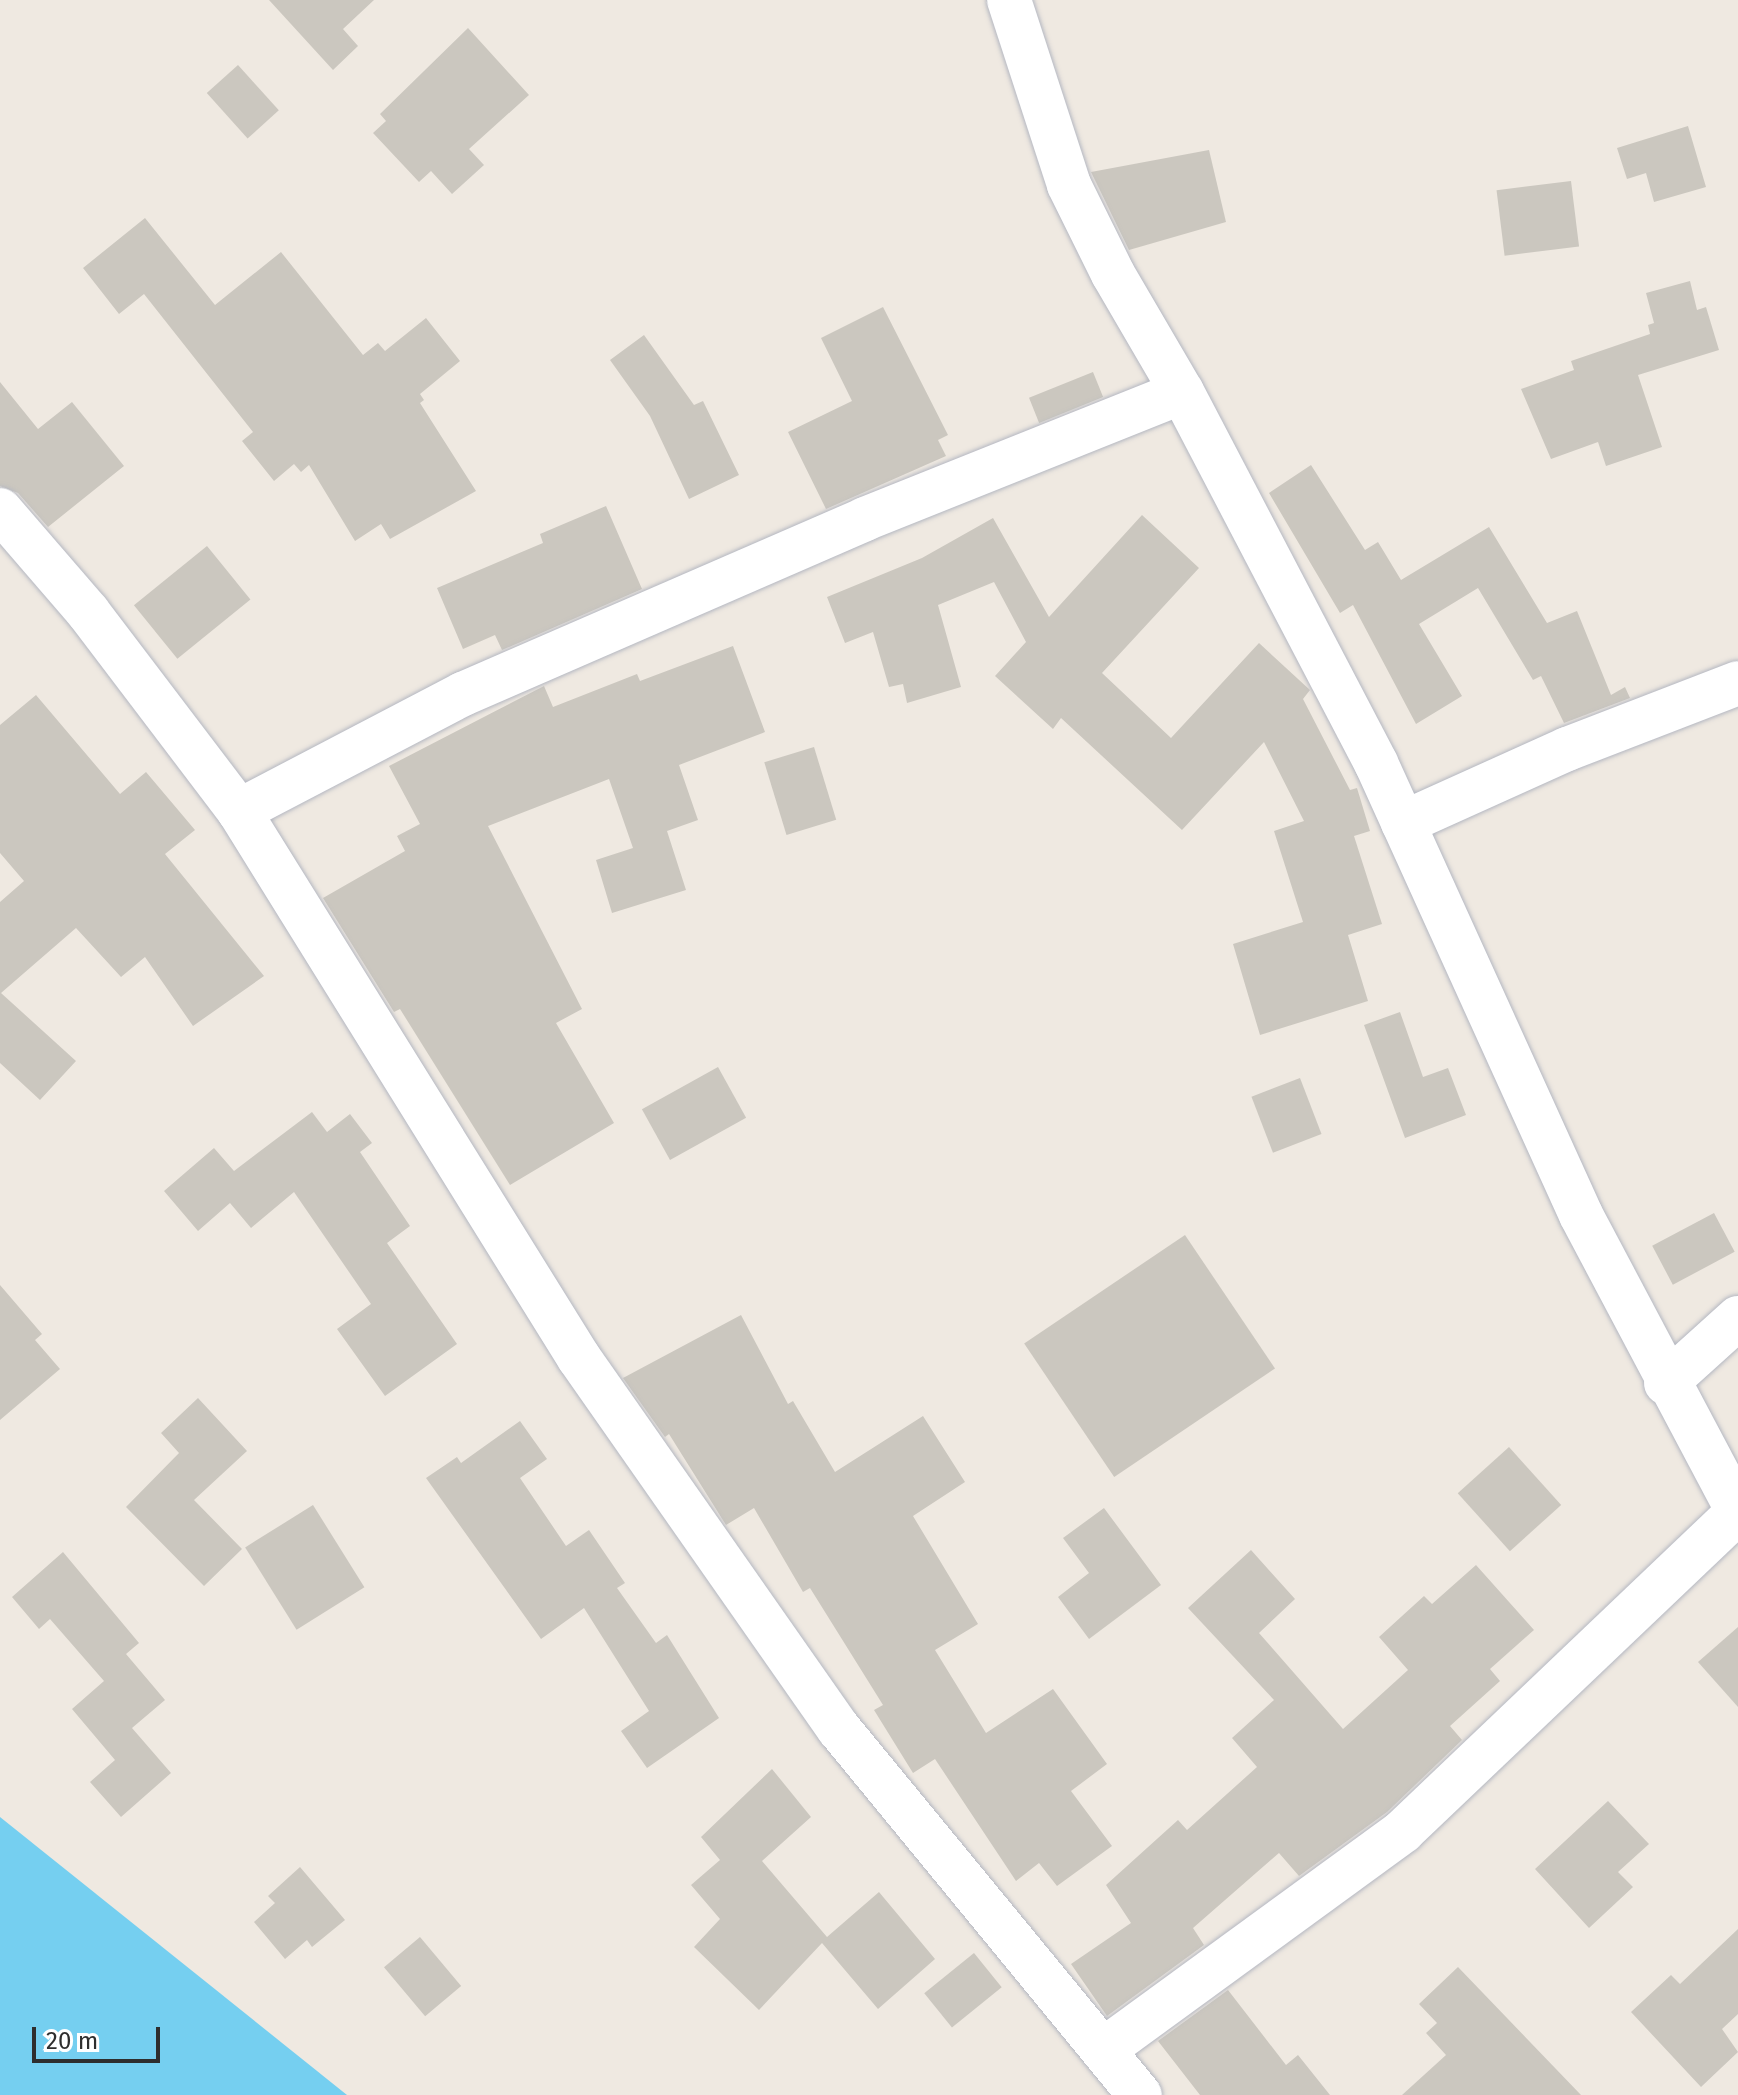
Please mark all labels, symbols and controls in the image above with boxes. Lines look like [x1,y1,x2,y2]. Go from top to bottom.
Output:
scale bar [36,2011,164,2061]
text: 20 m [46,2027,98,2055]

